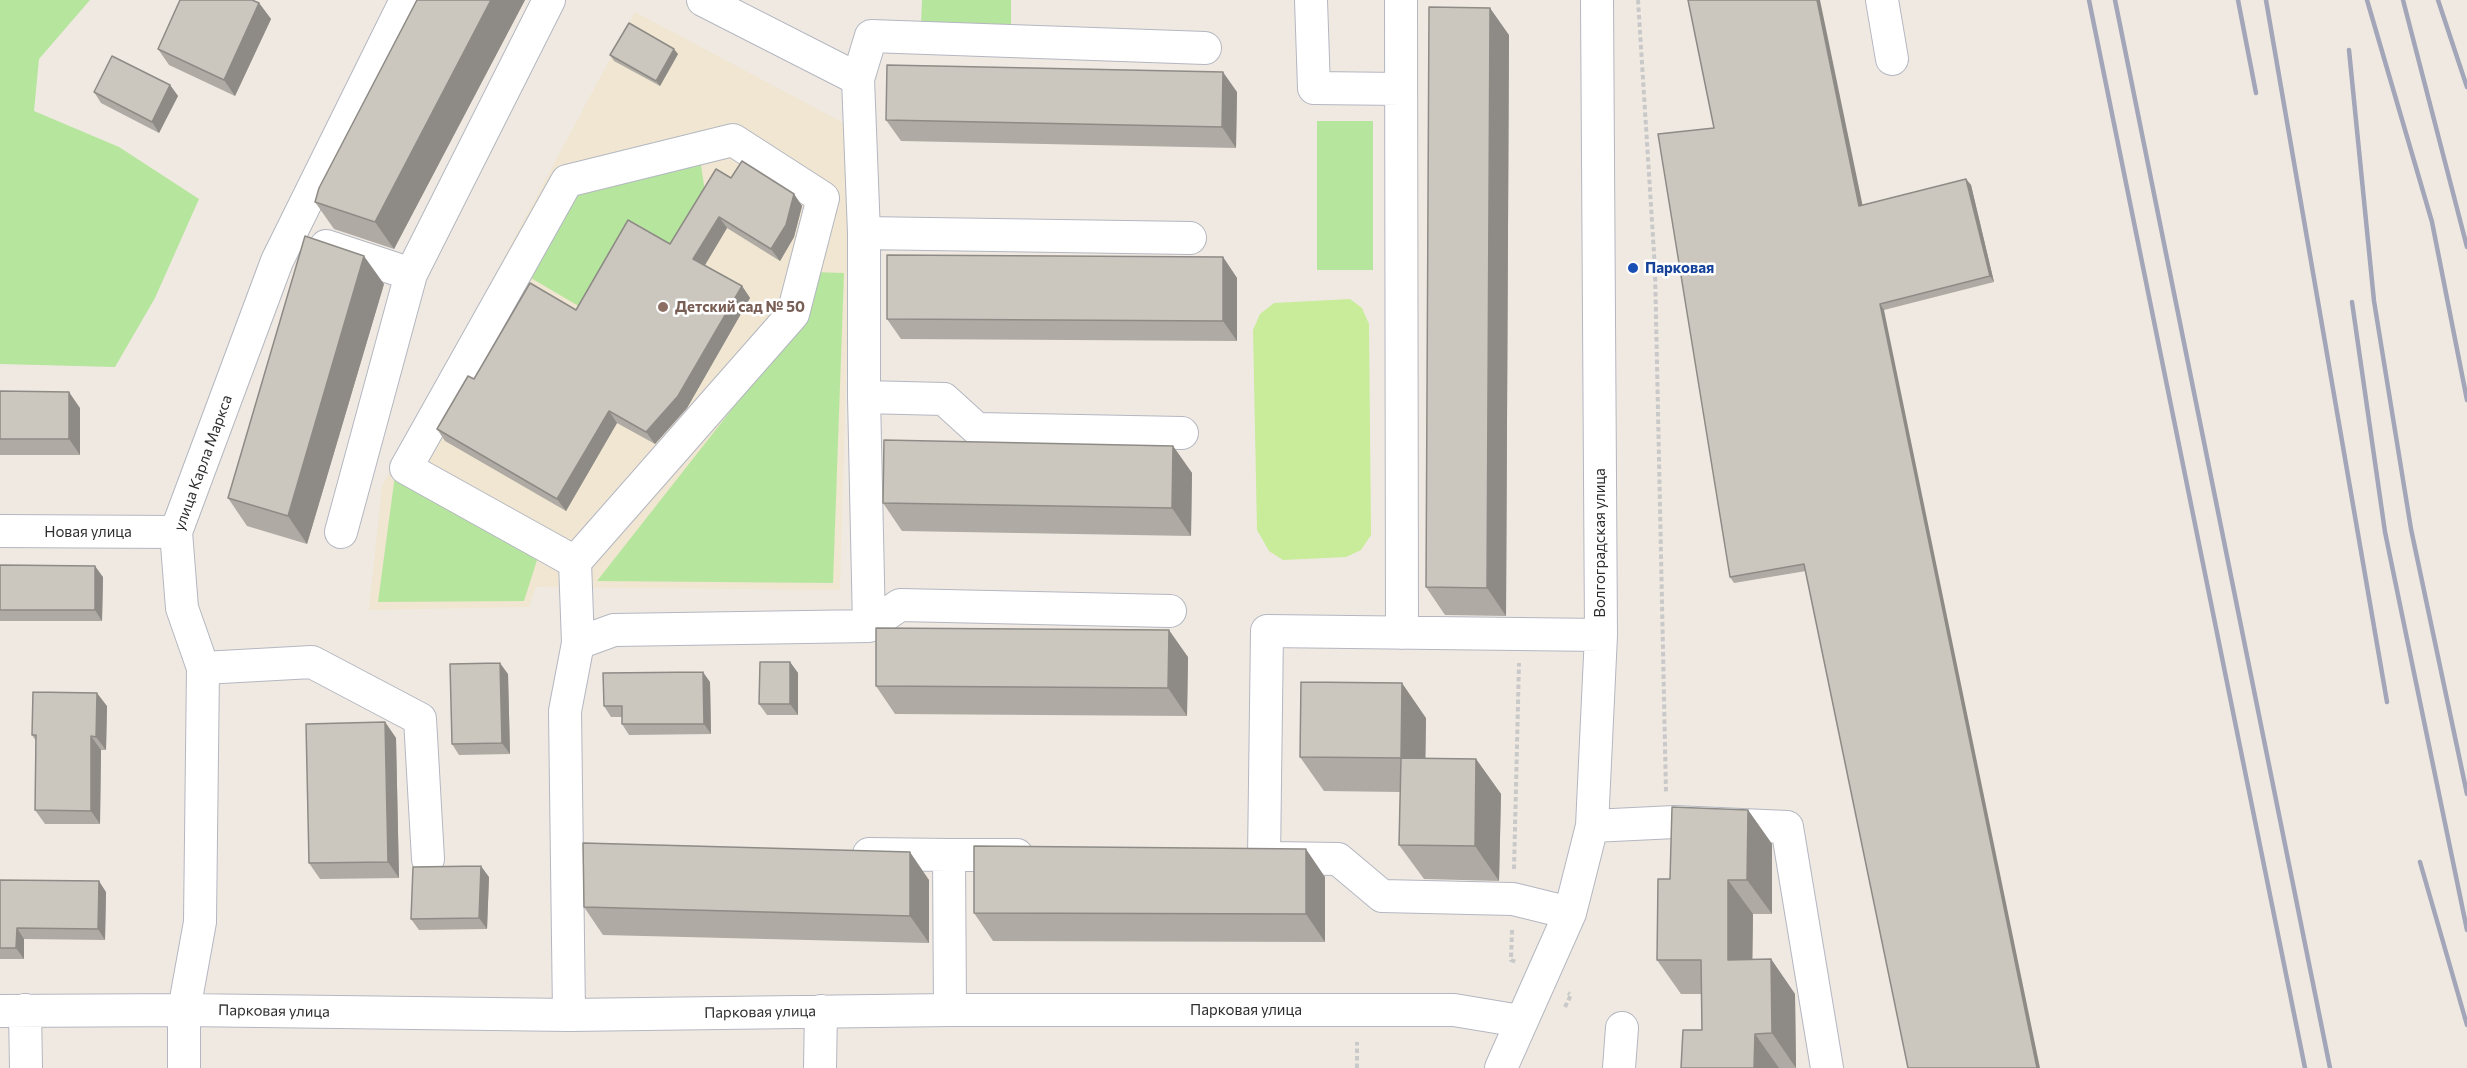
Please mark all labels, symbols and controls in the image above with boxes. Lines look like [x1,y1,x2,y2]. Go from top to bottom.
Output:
place label: Парковая [1645,259,1714,277]
marker: Парковая [1626,261,1640,275]
place label: Детский сад № 50 [675,298,805,316]
marker: Детский сад № 50 [656,300,670,314]
street label: улица Карла Маркса [170,393,236,533]
street label: Волгоградская улица [1591,468,1609,618]
street label: Новая улица [44,523,132,541]
street label: Парковая улица [218,1001,330,1021]
street label: Парковая улица [1190,1001,1302,1019]
street label: Парковая улица [704,1002,816,1022]

